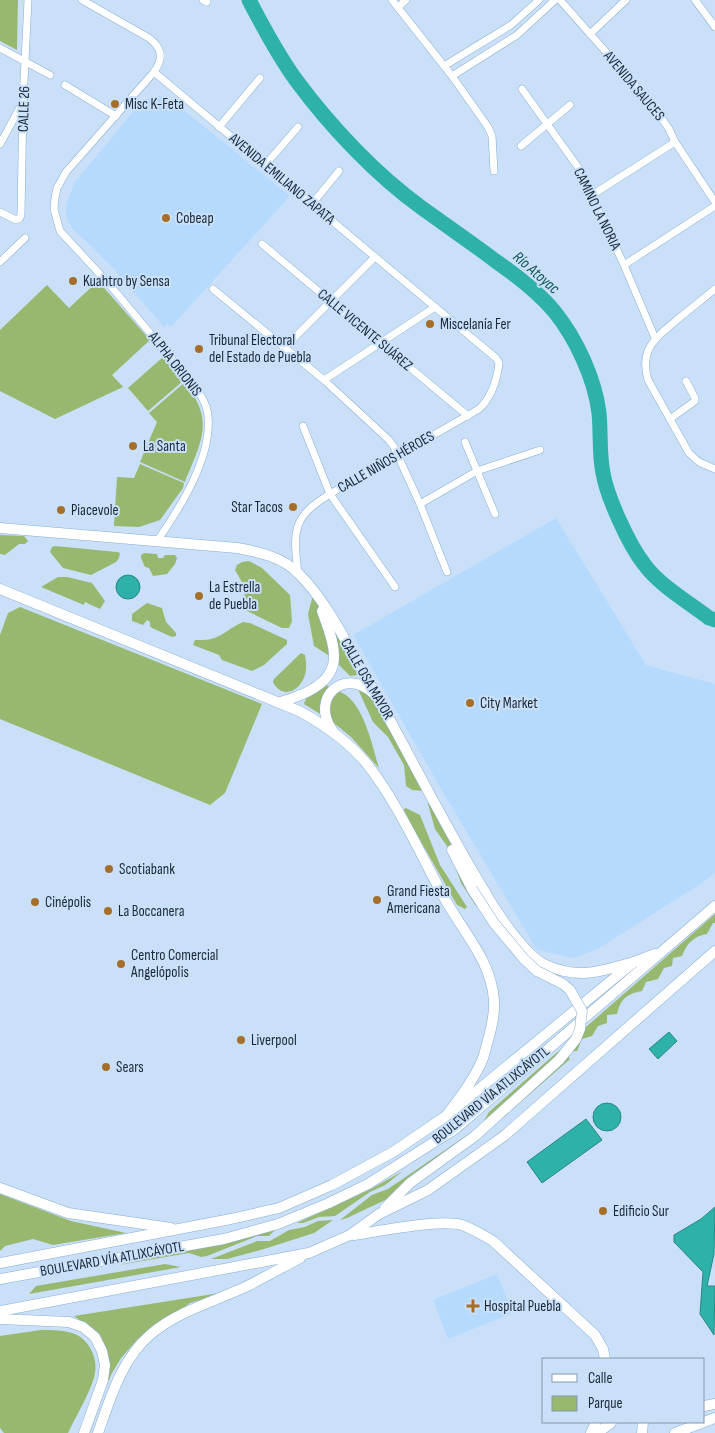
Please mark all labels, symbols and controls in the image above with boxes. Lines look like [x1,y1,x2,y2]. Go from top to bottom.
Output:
street label: AVENIDA SAUCES [599,46,669,125]
street label: CALLE 26 [14,86,34,132]
place label: Misc K-Feta [125,95,184,114]
marker: Misc K-Feta [109,98,121,110]
street label: AVENIDA EMILIANO ZAPATA [224,129,339,229]
street label: CAMINO LA NORIA [569,165,625,254]
place label: Cobeap [176,209,214,228]
marker: Cobeap [160,212,172,224]
water label: Río Atoyac [509,248,564,299]
place label: Kuahtro by Sensa [83,272,170,291]
marker: Kuahtro by Sensa [67,275,79,287]
street label: CALLE VICENTE SUÁREZ [314,285,416,375]
place label: Miscelanía Fer [440,315,511,334]
marker: Miscelanía Fer [424,318,436,330]
street label: ALPHA ORIONIS [143,327,206,400]
place label: Tribunal Electoral del Estado de Puebla [209,331,311,367]
marker: Tribunal Electoral del Estado de Puebla [193,343,205,355]
street label: CALLE NIÑOS HÉROES [334,427,438,497]
place label: La Santa [143,437,186,456]
marker: La Santa [127,440,139,452]
place label: Star Tacos [231,498,283,517]
place label: Piacevole [71,501,119,520]
marker: Star Tacos [287,501,299,513]
marker: Piacevole [55,504,67,516]
place label: La Estrella de Puebla [209,578,261,614]
marker: La Estrella de Puebla [193,590,205,602]
street label: CALLE OSA MAYOR [336,635,398,723]
place label: City Market [480,694,538,713]
marker: City Market [464,697,476,709]
place label: Scotiabank [119,860,175,879]
marker: Scotiabank [103,863,115,875]
place label: Grand Fiesta Americana [386,882,450,918]
place label: Cinépolis [45,893,91,912]
marker: Grand Fiesta Americana [371,894,383,906]
marker: Cinépolis [29,896,41,908]
place label: La Boccanera [118,902,185,921]
marker: La Boccanera [102,905,114,917]
place label: Centro Comercial Angelópolis [130,946,218,982]
marker: Centro Comercial Angelópolis [115,958,127,970]
place label: Liverpool [251,1031,297,1050]
marker: Liverpool [235,1034,247,1046]
street label: BOULEVARD VÍA ATLIXCÁYOTL [428,1041,554,1148]
place label: Sears [116,1058,144,1077]
marker: Sears [100,1061,112,1073]
place label: Edificio Sur [613,1202,670,1221]
marker: Edificio Sur [597,1205,609,1217]
street label: BOULEVARD VÍA ATLIXCÁYOTL [39,1237,186,1281]
place label: Hospital Puebla [484,1297,561,1316]
marker: Hospital Puebla [466,1299,480,1313]
legend [542,1358,705,1423]
text: Calle [588,1369,612,1388]
text: Parque [588,1394,623,1413]

